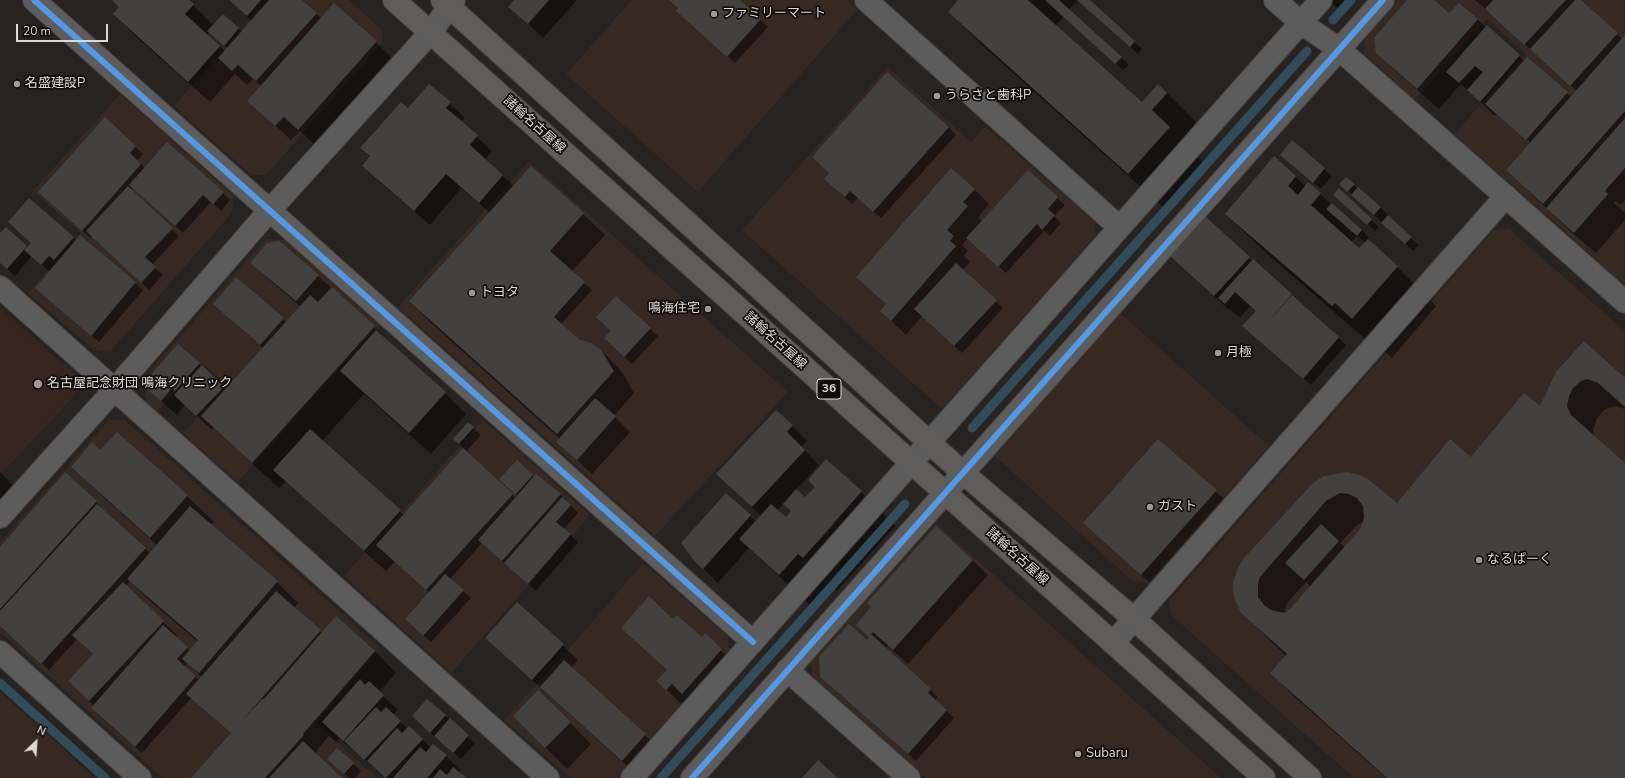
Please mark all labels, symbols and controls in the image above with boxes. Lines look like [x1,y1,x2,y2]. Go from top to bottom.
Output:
place label: ファミリーマート [722,6,826,22]
marker: ファミリーマート [709,9,719,19]
scale bar [18,16,110,42]
text: 20 m [23,23,51,39]
place label: 名盛建設P [25,76,85,92]
marker: 名盛建設P [12,79,22,89]
place label: うらさと歯科P [945,88,1031,104]
marker: うらさと歯科P [932,91,942,101]
street label: 諸輪名古屋線 [500,93,568,157]
place label: トヨタ [480,285,519,301]
marker: トヨタ [467,288,477,298]
place label: 鳴海住宅 [648,301,700,317]
marker: 鳴海住宅 [703,304,713,314]
street label: 諸輪名古屋線 [741,309,809,373]
place label: 月極 [1226,345,1252,361]
marker: 月極 [1213,348,1223,358]
place label: 名古屋記念財団 鳴海クリニック [47,376,232,392]
marker: 名古屋記念財団 鳴海クリニック [32,378,44,390]
road number: 36 [817,379,841,399]
place label: ガスト [1158,499,1197,515]
marker: ガスト [1145,502,1155,512]
street label: 諸輪名古屋線 [983,525,1051,589]
place label: なるぱーく [1487,552,1552,568]
marker: なるぱーく [1474,555,1484,565]
north arrow [16,722,56,762]
text: N [34,722,48,739]
place label: Subaru [1086,746,1128,762]
marker: Subaru [1073,749,1083,759]

